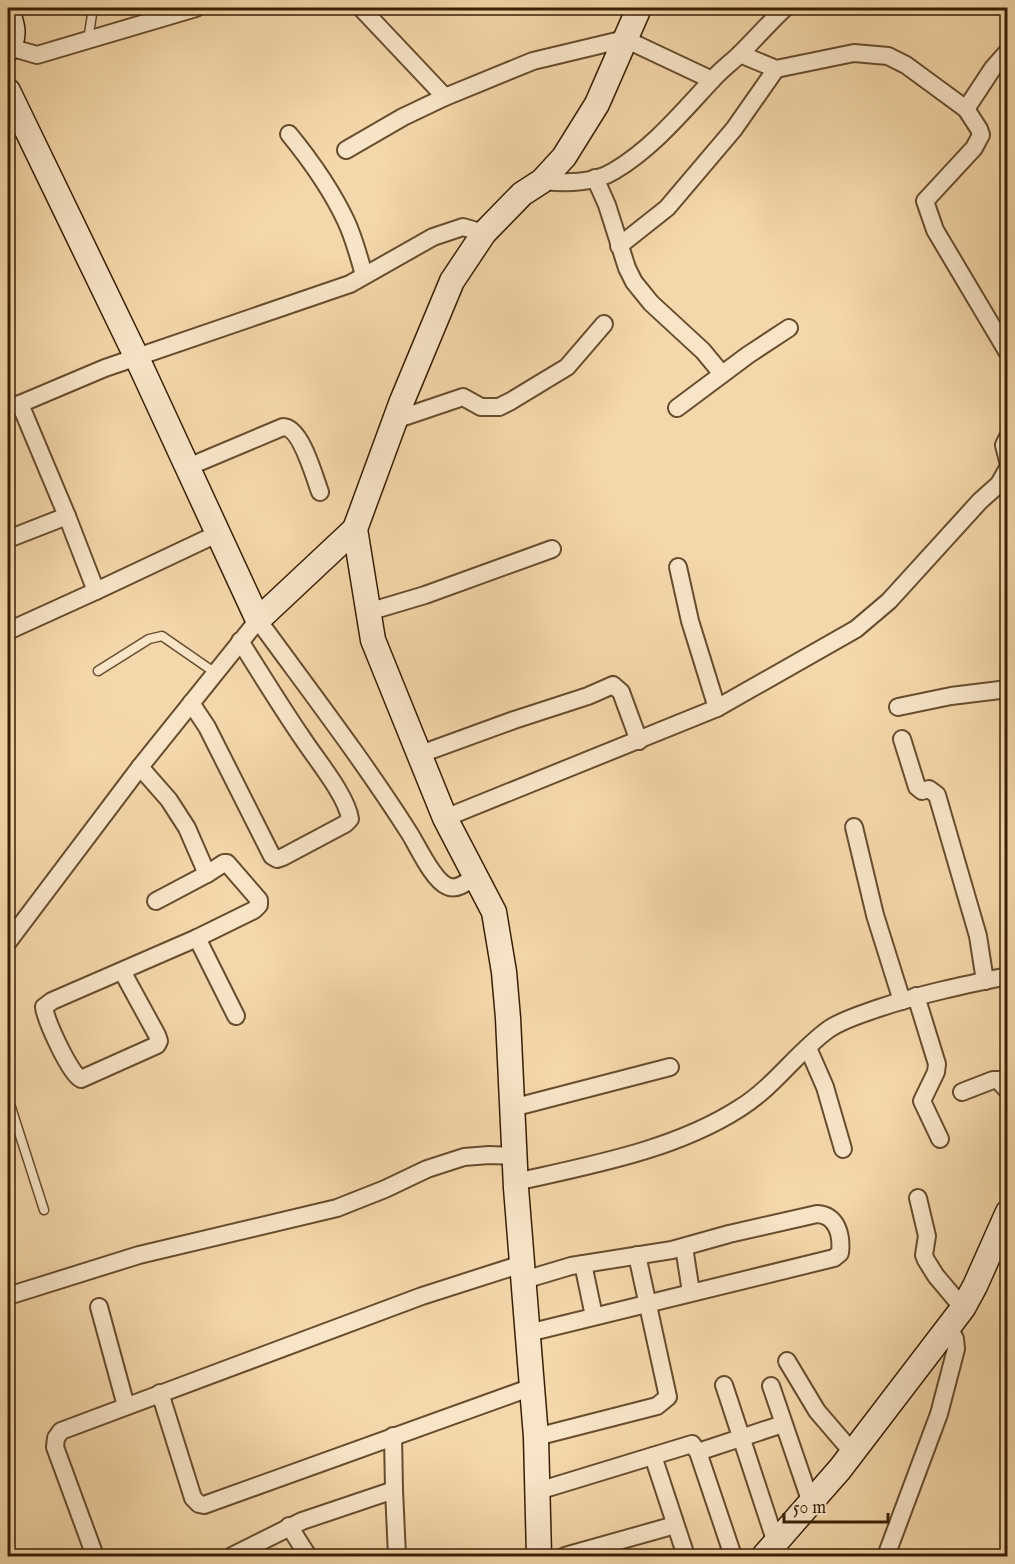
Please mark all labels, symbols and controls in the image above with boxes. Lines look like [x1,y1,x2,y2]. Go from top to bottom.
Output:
scale bar [784,1486,888,1524]
text: 50 m [793,1497,826,1520]

